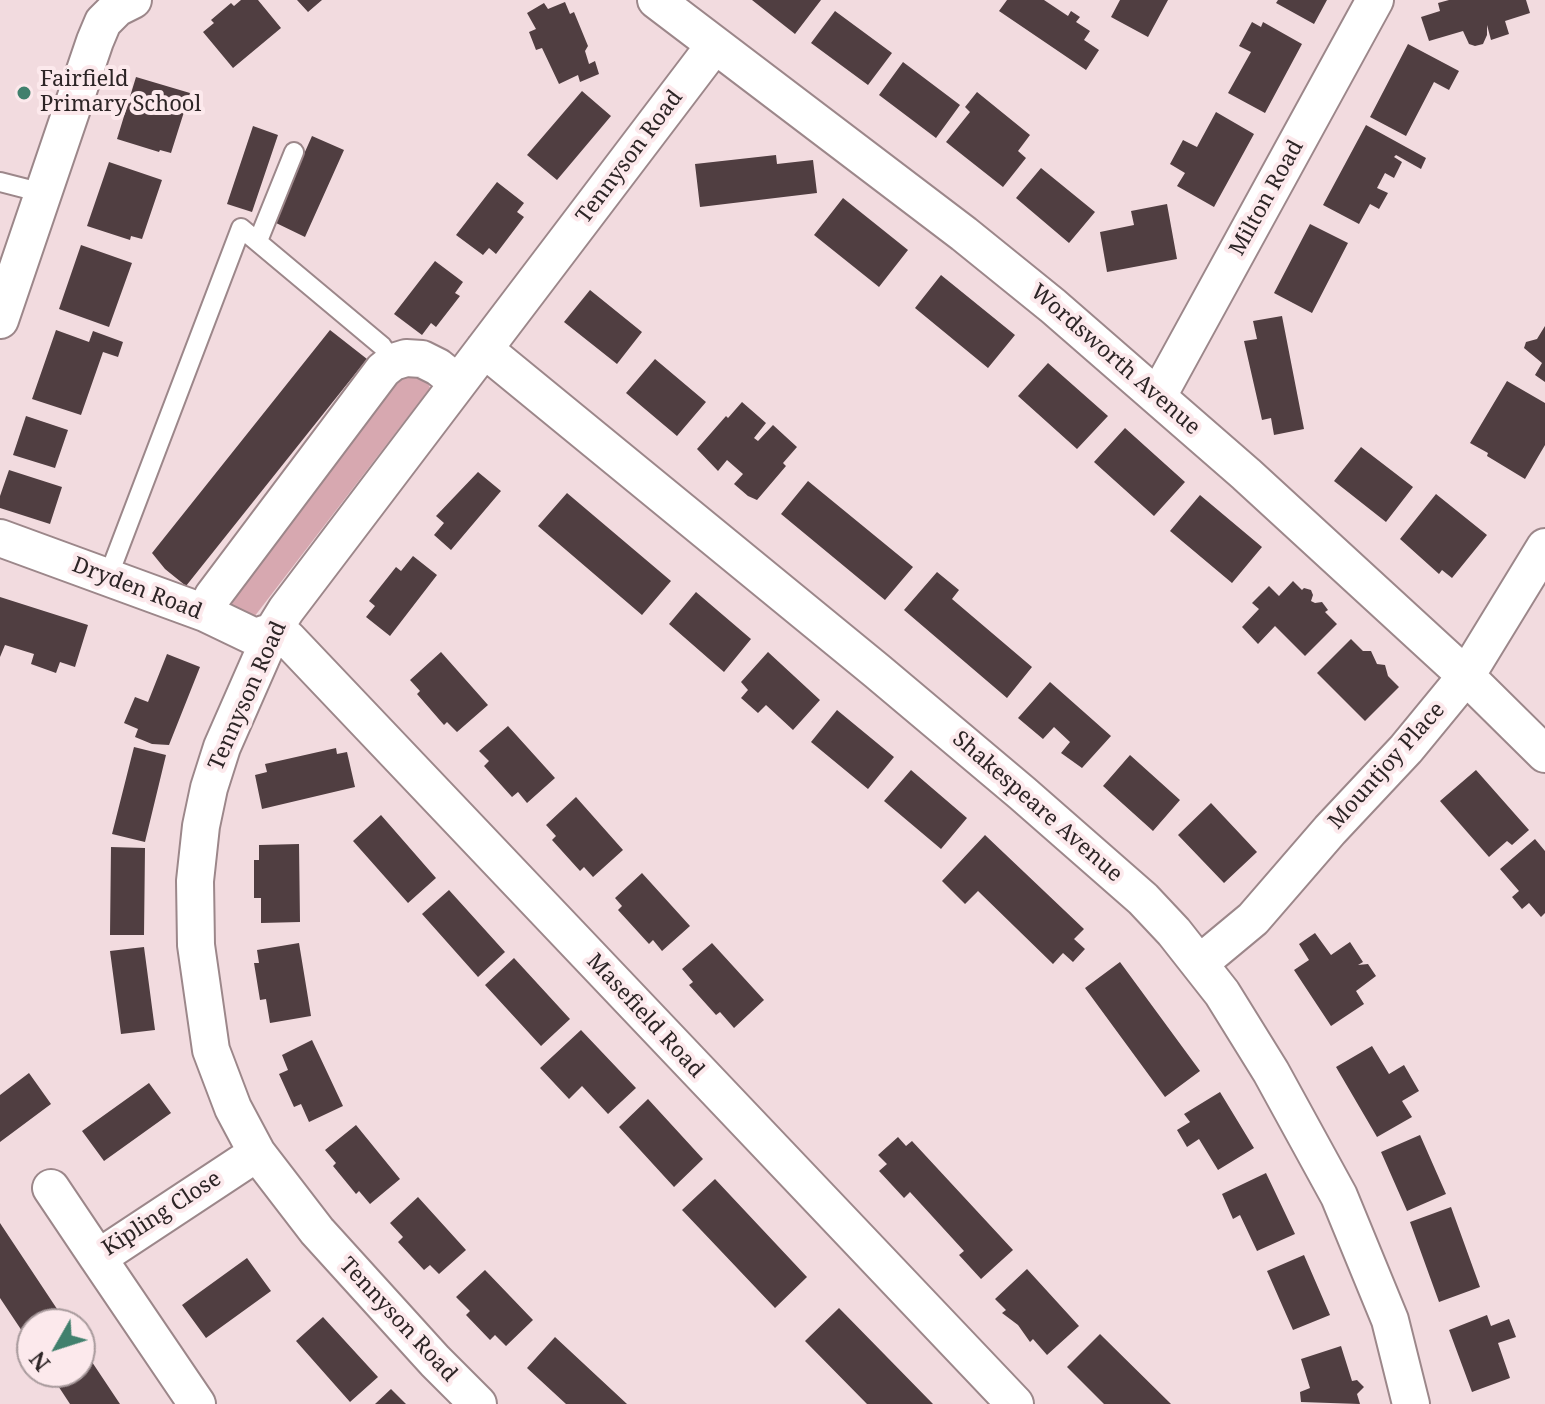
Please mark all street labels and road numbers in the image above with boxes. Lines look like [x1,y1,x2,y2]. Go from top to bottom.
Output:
street label: Tennyson Road [571,85,689,229]
street label: Milton Road [1224,136,1310,260]
street label: Wordsworth Avenue [1025,279,1205,441]
street label: Dryden Road [68,552,206,626]
street label: Tennyson Road [203,618,293,774]
street label: Mountjoy Place [1323,697,1451,835]
street label: Shakespeare Avenue [947,726,1127,888]
street label: Masefield Road [581,948,709,1084]
street label: Kipling Close [98,1166,226,1262]
street label: Tennyson Road [334,1252,462,1388]

